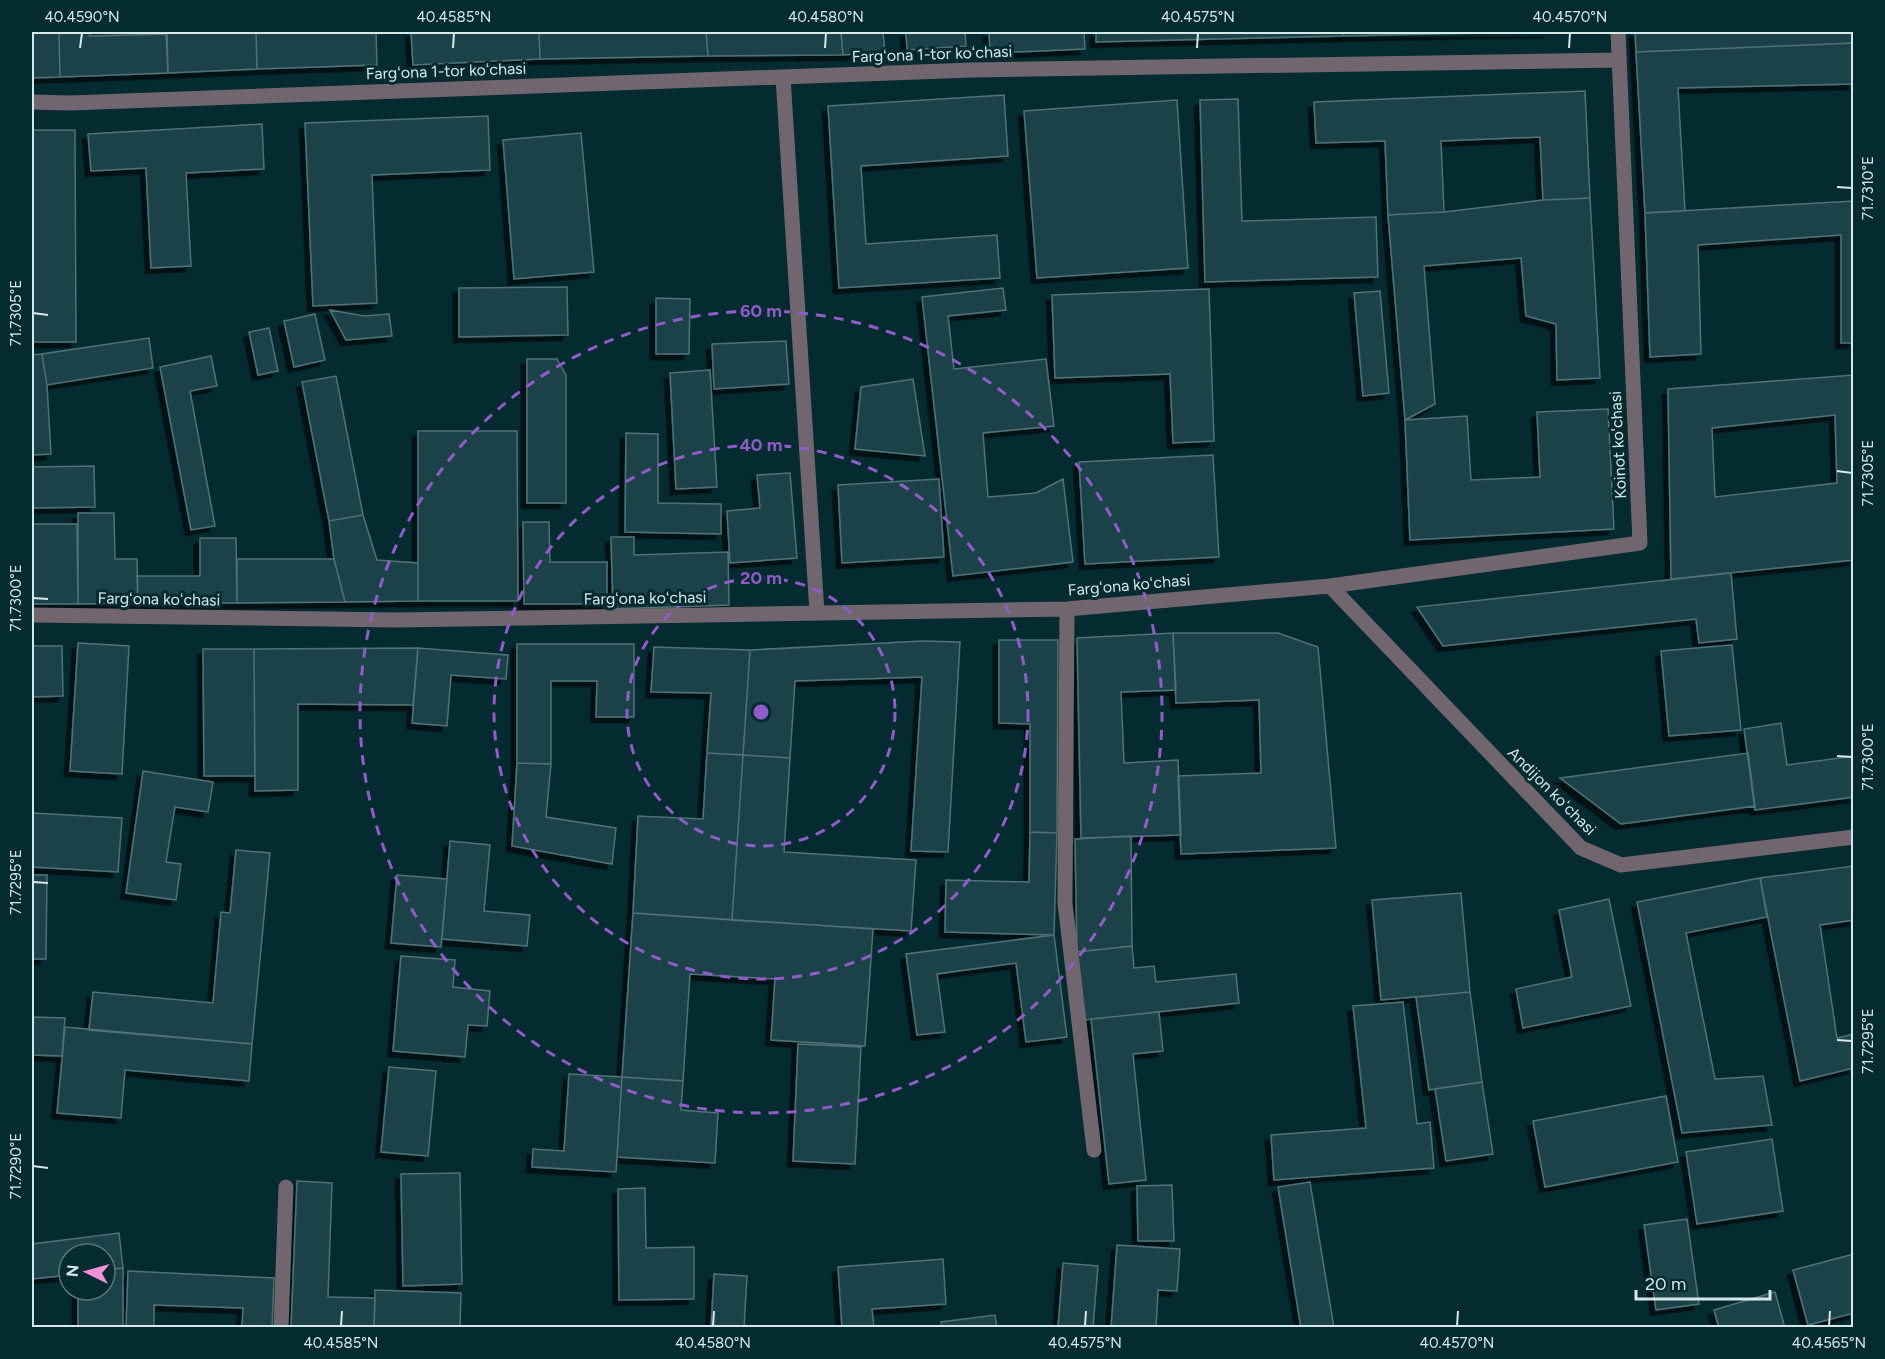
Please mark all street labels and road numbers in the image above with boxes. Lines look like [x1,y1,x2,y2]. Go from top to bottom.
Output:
street label: Fargʻona 1-tor koʻchasi [851,42,1013,66]
street label: Fargʻona 1-tor koʻchasi [365,59,527,83]
street label: Koinot ko'chasi [1606,391,1630,499]
street label: Fargʻona koʻchasi [1067,570,1191,600]
street label: Fargʻona koʻchasi [583,587,707,609]
street label: Fargʻona koʻchasi [97,588,221,610]
street label: Andijon koʻchasi [1504,743,1600,839]

